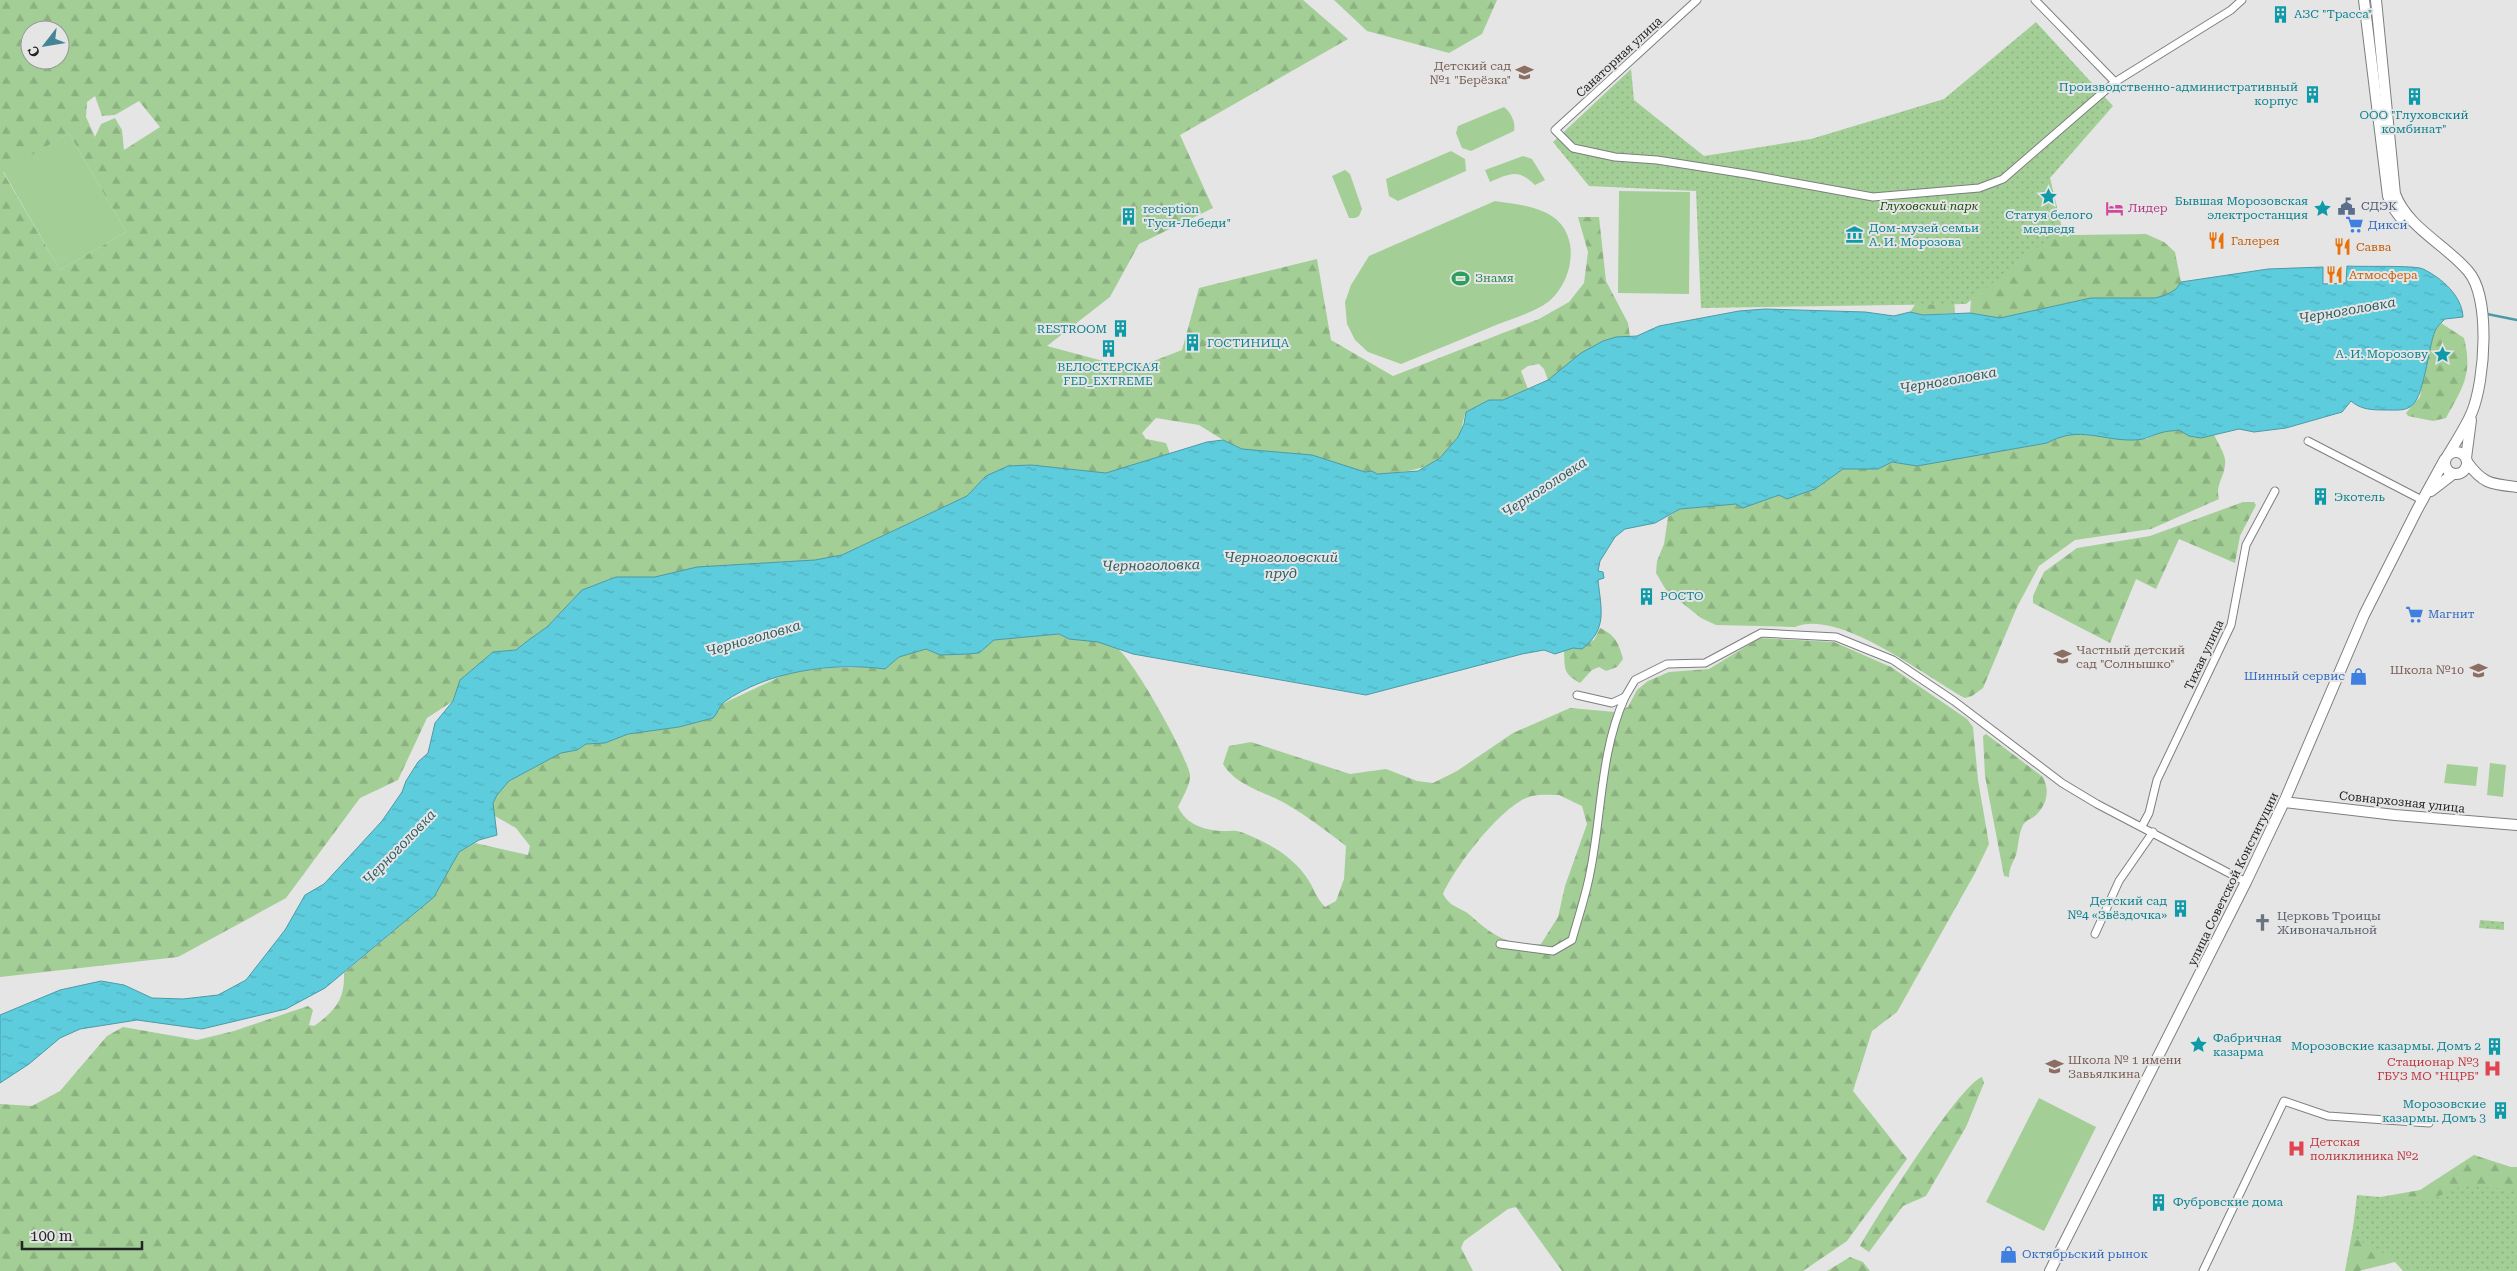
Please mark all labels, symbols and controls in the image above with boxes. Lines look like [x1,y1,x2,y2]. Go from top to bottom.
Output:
building icon: АЗС "Трасса" [2270,4,2290,24]
place label: АЗС "Трасса" [2294,7,2372,21]
street label: Санаторная улица [1573,13,1665,100]
north arrow [20,20,70,70]
text: С [24,43,43,60]
place label: Детский сад №1 "Берёзка" [1429,59,1511,87]
school or university icon: Детский сад №1 "Берёзка" [1515,63,1535,83]
place label: Производственно-административный корпус [2059,80,2298,108]
building icon: Производственно-административный корпус [2302,84,2322,104]
building icon: ООО "Глуховский комбинат" [2404,86,2424,106]
place label: ООО "Глуховский комбинат" [2359,108,2469,136]
place icon: Статуя белого медведя [2039,186,2059,206]
place label: Бывшая Морозовская электростанция [2175,194,2308,222]
public building icon: СДЭК [2337,196,2357,216]
hotel icon: Лидер [2104,198,2124,218]
place icon: Бывшая Морозовская электростанция [2312,198,2332,218]
park label: Глуховский парк [1879,199,1979,213]
place label: СДЭК [2361,199,2397,213]
place label: Лидер [2128,201,2168,215]
place label: reception "Гуси-Лебеди" [1143,202,1231,230]
building icon: reception "Гуси-Лебеди" [1119,206,1139,226]
place label: Статуя белого медведя [2005,208,2093,236]
supermarket icon: Дикси [2344,215,2364,235]
place label: Дикси [2368,218,2408,232]
place label: Дом-музей семьи А. И. Морозова [1869,221,1979,249]
museum icon: Дом-музей семьи А. И. Морозова [1845,225,1865,245]
restaurant icon: Галерея [2207,231,2227,251]
place label: Галерея [2231,234,2280,248]
restaurant icon: Савва [2332,237,2352,257]
place label: Савва [2356,240,2392,254]
restaurant icon: Атмосфера [2325,265,2345,285]
sports icon: Знамя [1451,268,1471,288]
place label: Атмосфера [2349,268,2418,282]
place label: Знамя [1475,271,1514,285]
water label: Черноголовка [2297,294,2397,326]
building icon: RESTROOM [1111,319,1131,339]
place label: RESTROOM [1037,322,1107,336]
building icon: ГОСТИНИЦА [1183,333,1203,353]
place label: ГОСТИНИЦА [1207,336,1290,350]
building icon: ВЕЛОСТЕРСКАЯ FED_EXTREME [1098,338,1118,358]
place icon: А. И. Морозову [2432,344,2452,364]
place label: А. И. Морозову [2335,347,2429,361]
place label: ВЕЛОСТЕРСКАЯ FED_EXTREME [1057,360,1159,388]
water label: Черноголовка [1898,364,1998,396]
water label: Черноголовка [1498,454,1590,520]
building icon: Экотель [2310,487,2330,507]
place label: Экотель [2334,490,2385,504]
water label: Черноголовский пруд [1224,549,1339,581]
water label: Черноголовка [1102,556,1200,574]
building icon: РОСТО [1636,586,1656,606]
place label: РОСТО [1660,589,1704,603]
supermarket icon: Магнит [2404,604,2424,624]
place label: Магнит [2428,607,2475,621]
water label: Черноголовка [704,617,802,659]
street label: Тихая улица [2182,617,2227,692]
place label: Частный детский сад "Солнышко" [2076,643,2185,671]
school or university icon: Частный детский сад "Солнышко" [2052,647,2072,667]
school or university icon: Школа №10 [2468,660,2488,680]
place label: Школа №10 [2390,663,2464,677]
shop icon: Шинный сервис [2349,666,2369,686]
place label: Шинный сервис [2244,669,2345,683]
street label: Совнархозная улица [2338,788,2466,816]
street label: улица Советской Конституции [2185,790,2281,968]
water label: Черноголовка [359,806,439,888]
place label: Детский сад №4 «Звёздочка» [2067,894,2167,922]
building icon: Детский сад №4 «Звёздочка» [2171,898,2191,918]
place label: Церковь Троицы Живоначальной [2277,909,2381,937]
church icon: Церковь Троицы Живоначальной [2253,913,2273,933]
place label: Фабричная казарма [2213,1031,2282,1059]
place icon: Фабричная казарма [2189,1035,2209,1055]
building icon: Морозовские казармы. Домъ 2 [2485,1036,2505,1056]
place label: Морозовские казармы. Домъ 2 [2291,1039,2481,1053]
place label: Школа № 1 имени Завьялкина [2068,1053,2182,1081]
place label: Стационар №3 ГБУЗ МО "НЦРБ" [2377,1055,2479,1083]
school or university icon: Школа № 1 имени Завьялкина [2044,1057,2064,1077]
hospital icon: Стационар №3 ГБУЗ МО "НЦРБ" [2483,1059,2503,1079]
place label: Морозовские казармы. Домъ 3 [2382,1097,2486,1125]
building icon: Морозовские казармы. Домъ 3 [2490,1101,2510,1121]
place label: Детская поликлиника №2 [2310,1135,2419,1163]
hospital icon: Детская поликлиника №2 [2286,1139,2306,1159]
building icon: Фубровские дома [2149,1192,2169,1212]
place label: Фубровские дома [2173,1195,2284,1209]
scale bar [22,1218,142,1250]
text: 100 m [30,1227,73,1245]
shop icon: Октябрьский рынок [1998,1244,2018,1264]
place label: Октябрьский рынок [2022,1247,2148,1261]

